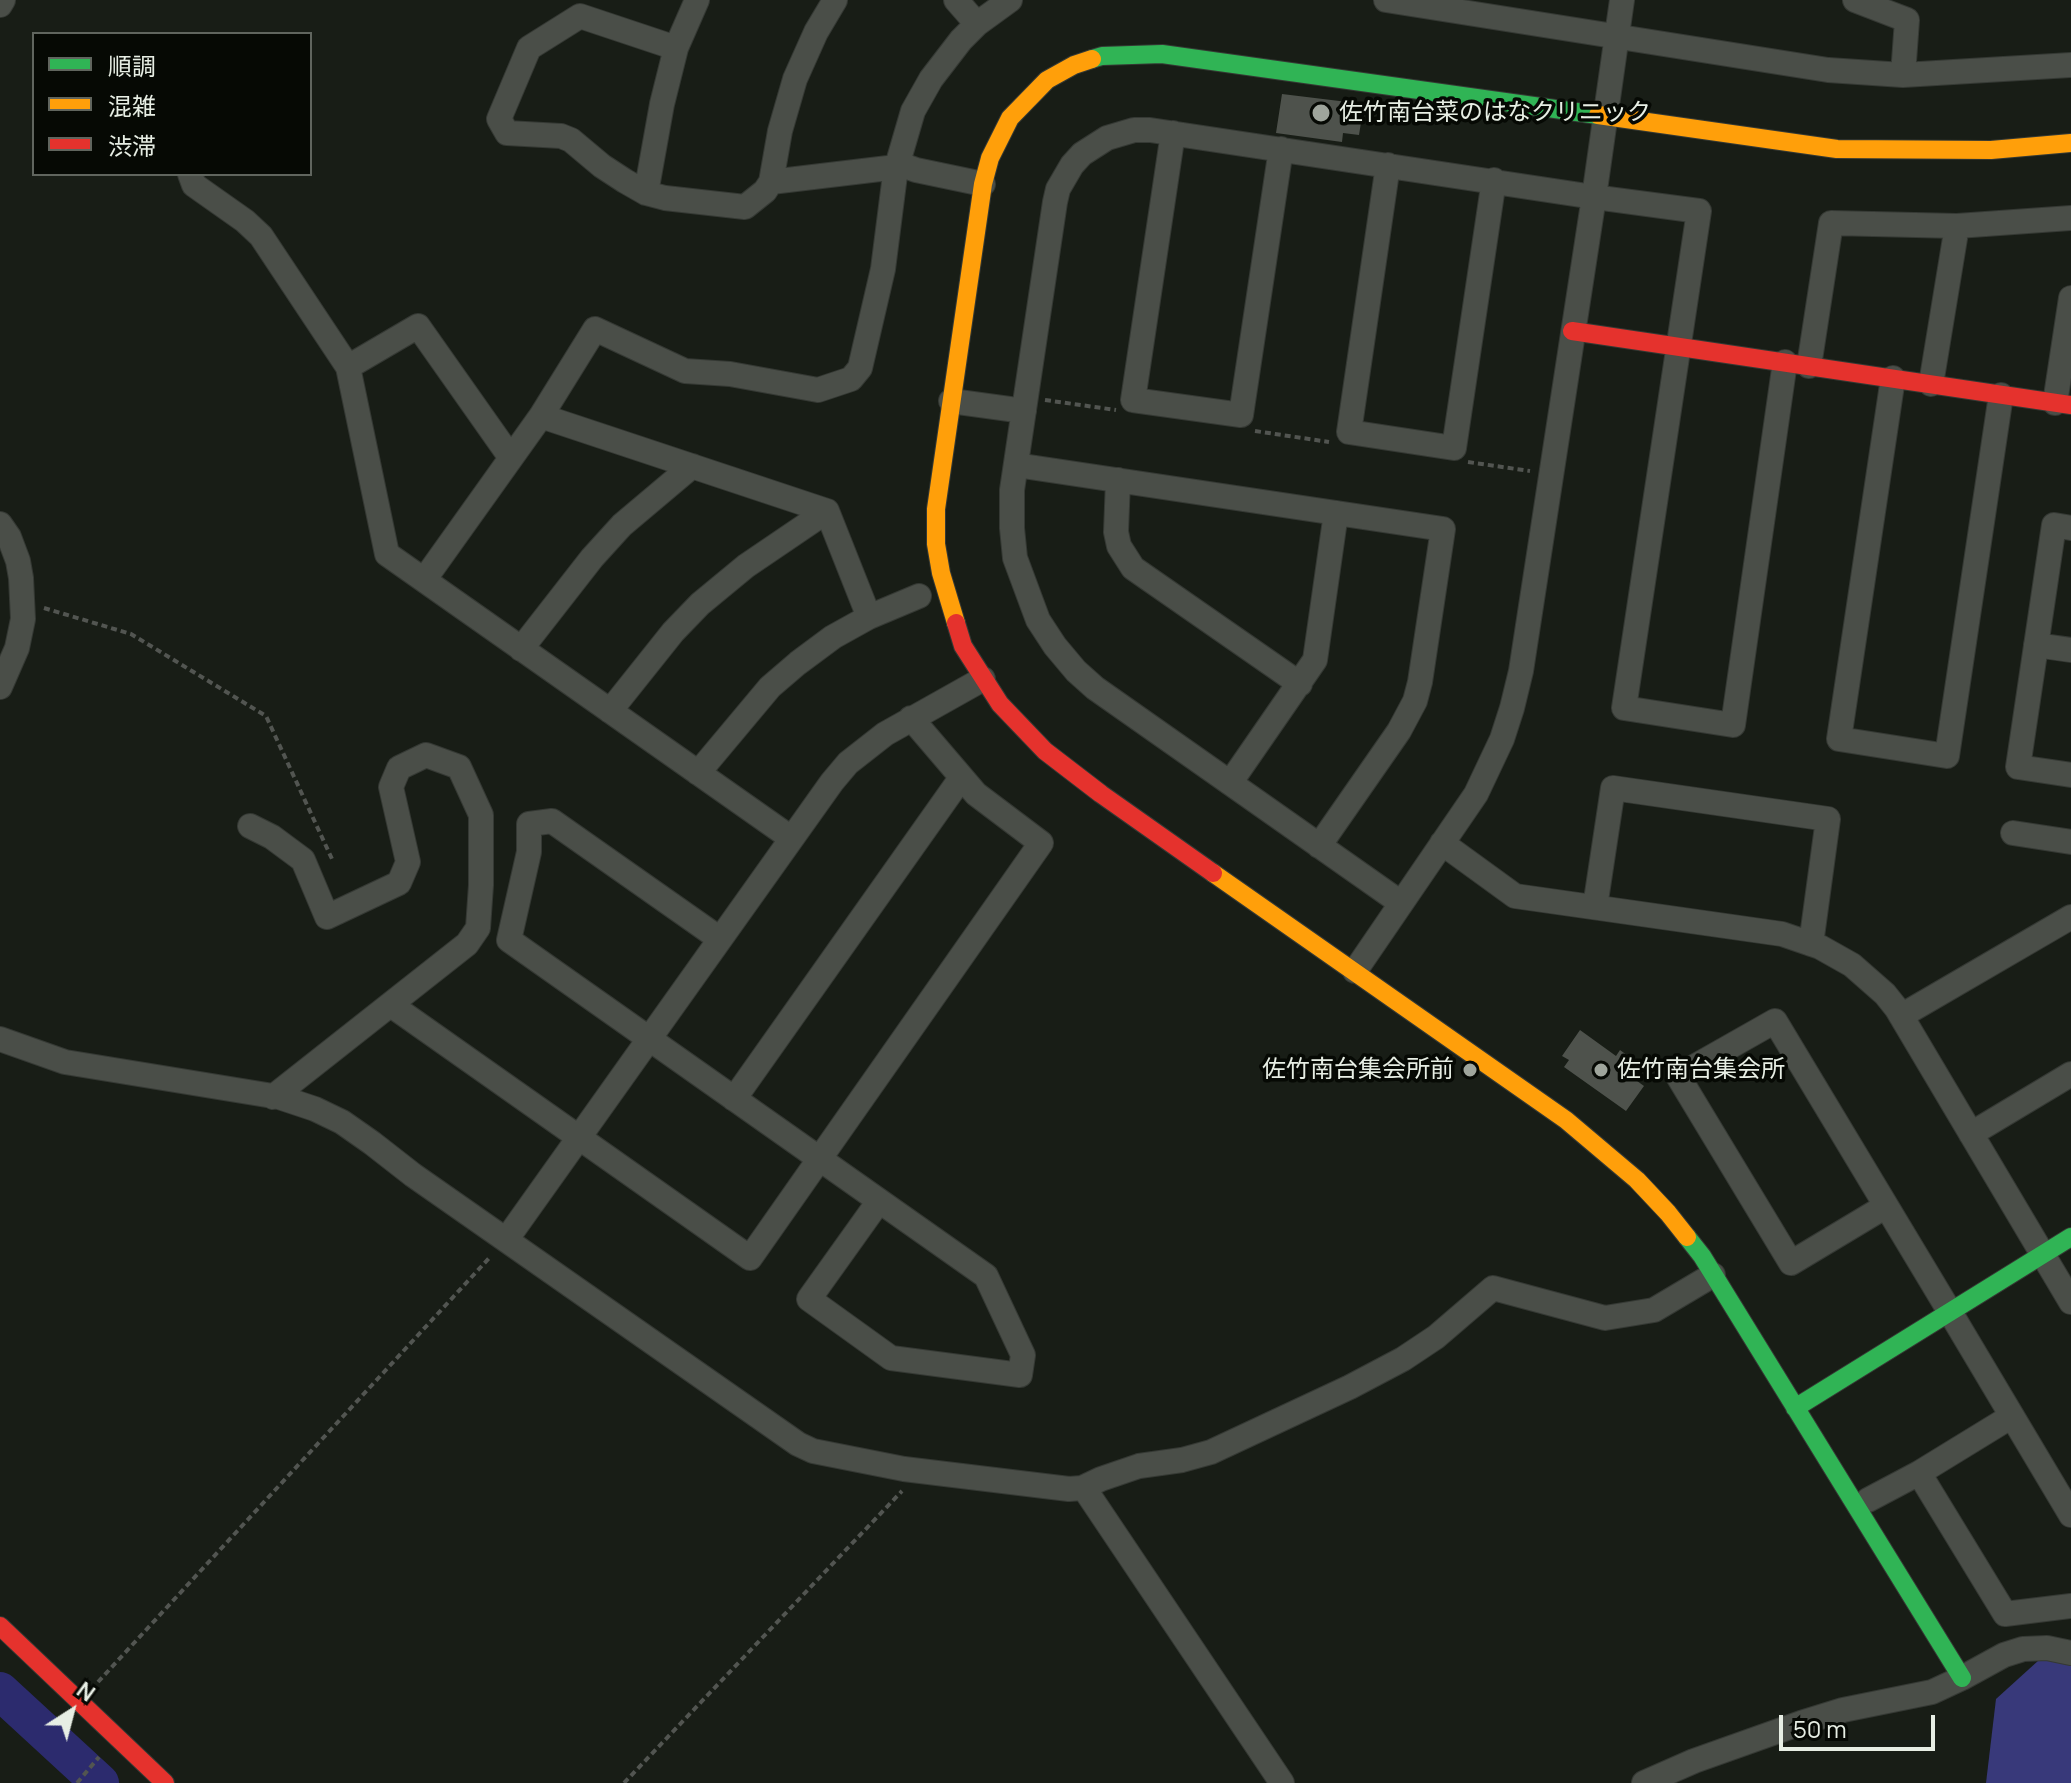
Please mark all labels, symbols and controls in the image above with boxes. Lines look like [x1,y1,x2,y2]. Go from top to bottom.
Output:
legend [32,32,312,176]
text: 順調 [108,49,156,82]
text: 混雑 [108,89,156,122]
place label: 佐竹南台菜のはなクリニック [1339,99,1651,127]
marker: 佐竹南台菜のはなクリニック [1310,102,1332,124]
text: 渋滞 [108,129,156,162]
place label: 佐竹南台集会所前 [1262,1056,1454,1084]
place label: 佐竹南台集会所 [1617,1056,1785,1084]
marker: 佐竹南台集会所前 [1461,1061,1479,1079]
marker: 佐竹南台集会所 [1592,1061,1610,1079]
north arrow [32,1671,112,1751]
text: N [71,1675,101,1708]
scale bar [1783,1699,1939,1749]
text: 50 m [1793,1712,1847,1745]

